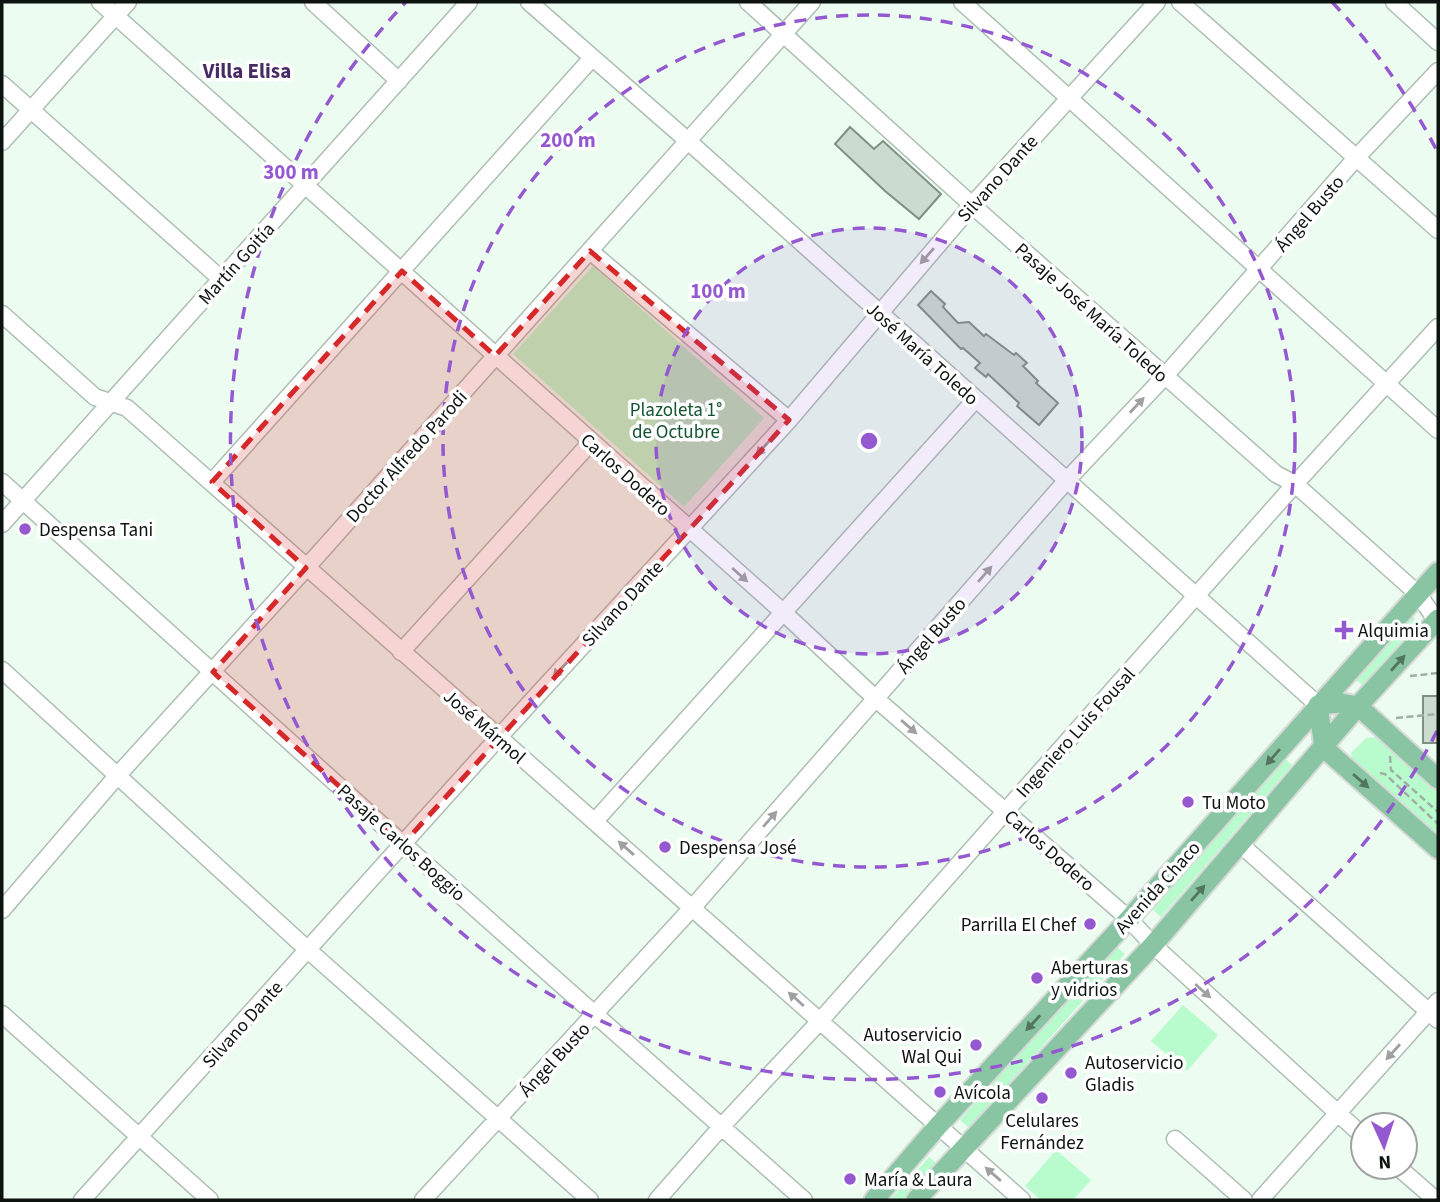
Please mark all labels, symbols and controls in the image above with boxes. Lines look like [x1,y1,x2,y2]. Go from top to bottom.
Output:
district label: Villa Elisa [202,56,291,86]
text: 200 m [540,125,596,155]
street label: Silvano Dante [951,129,1045,229]
text: 300 m [263,157,319,187]
street label: Ángel Busto [1269,170,1351,258]
street label: Martín Goitía [193,217,281,311]
street label: Pasaje José María Toledo [1008,237,1174,389]
one-way arrow [920,248,935,265]
text: 100 m [690,276,746,306]
street label: José María Toledo [860,296,984,412]
street label: Doctor Alfredo Parodi [340,385,474,529]
park label: Plazoleta 1° de Octubre [630,397,722,446]
one-way arrow [1129,397,1145,414]
street label: Carlos Dodero [574,427,676,523]
centre of rings [857,429,881,453]
one-way arrow [756,439,772,456]
place label: Despensa Tani [39,517,153,544]
marker: Despensa Tani [17,521,33,537]
street label: Silvano Dante [576,555,670,653]
one-way arrow [977,565,993,583]
one-way arrow [732,567,749,582]
street label: Ángel Busto [891,592,973,680]
place label: Alquimia [1358,618,1429,645]
marker: Alquimia [1336,622,1352,638]
one-way arrow [1390,655,1406,672]
one-way arrow [552,661,568,679]
street label: Ingeniero Luis Fousal [1010,662,1142,804]
street label: José Mármol [437,684,531,771]
one-way arrow [900,719,918,735]
one-way arrow [1265,748,1281,765]
one-way arrow [1352,773,1370,789]
street label: Pasaje Carlos Boggio [331,778,471,908]
place label: Tu Moto [1202,790,1266,817]
marker: Tu Moto [1180,794,1196,810]
street label: Carlos Dodero [998,804,1100,898]
one-way arrow [762,810,777,827]
place label: Despensa José [679,835,797,862]
street label: Avenida Chaco [1109,836,1207,940]
marker: Despensa José [657,839,673,855]
one-way arrow [617,840,635,856]
one-way arrow [1190,884,1206,902]
place label: Parrilla El Chef [961,912,1077,939]
marker: Parrilla El Chef [1082,916,1098,932]
place label: Aberturas y vidrios [1051,955,1128,1004]
marker: Aberturas y vidrios [1029,970,1045,986]
street label: Silvano Dante [196,975,290,1075]
one-way arrow [1194,982,1211,998]
one-way arrow [787,991,805,1007]
one-way arrow [1025,1014,1041,1032]
street label: Ángel Busto [513,1017,597,1103]
place label: Autoservicio Wal Qui [863,1022,962,1071]
marker: Autoservicio Wal Qui [968,1037,984,1053]
one-way arrow [1385,1043,1401,1060]
place label: Autoservicio Gladis [1085,1050,1184,1099]
marker: Autoservicio Gladis [1063,1065,1079,1081]
place label: Avícola [954,1080,1011,1107]
marker: Avícola [932,1084,948,1100]
marker: Celulares Fernández [1034,1090,1050,1106]
place label: Celulares Fernández [1000,1108,1084,1157]
north arrow [1349,1111,1419,1181]
text: N [1378,1148,1392,1175]
place label: María & Laura [864,1167,972,1194]
one-way arrow [984,1167,1001,1182]
marker: María & Laura [842,1171,858,1187]

